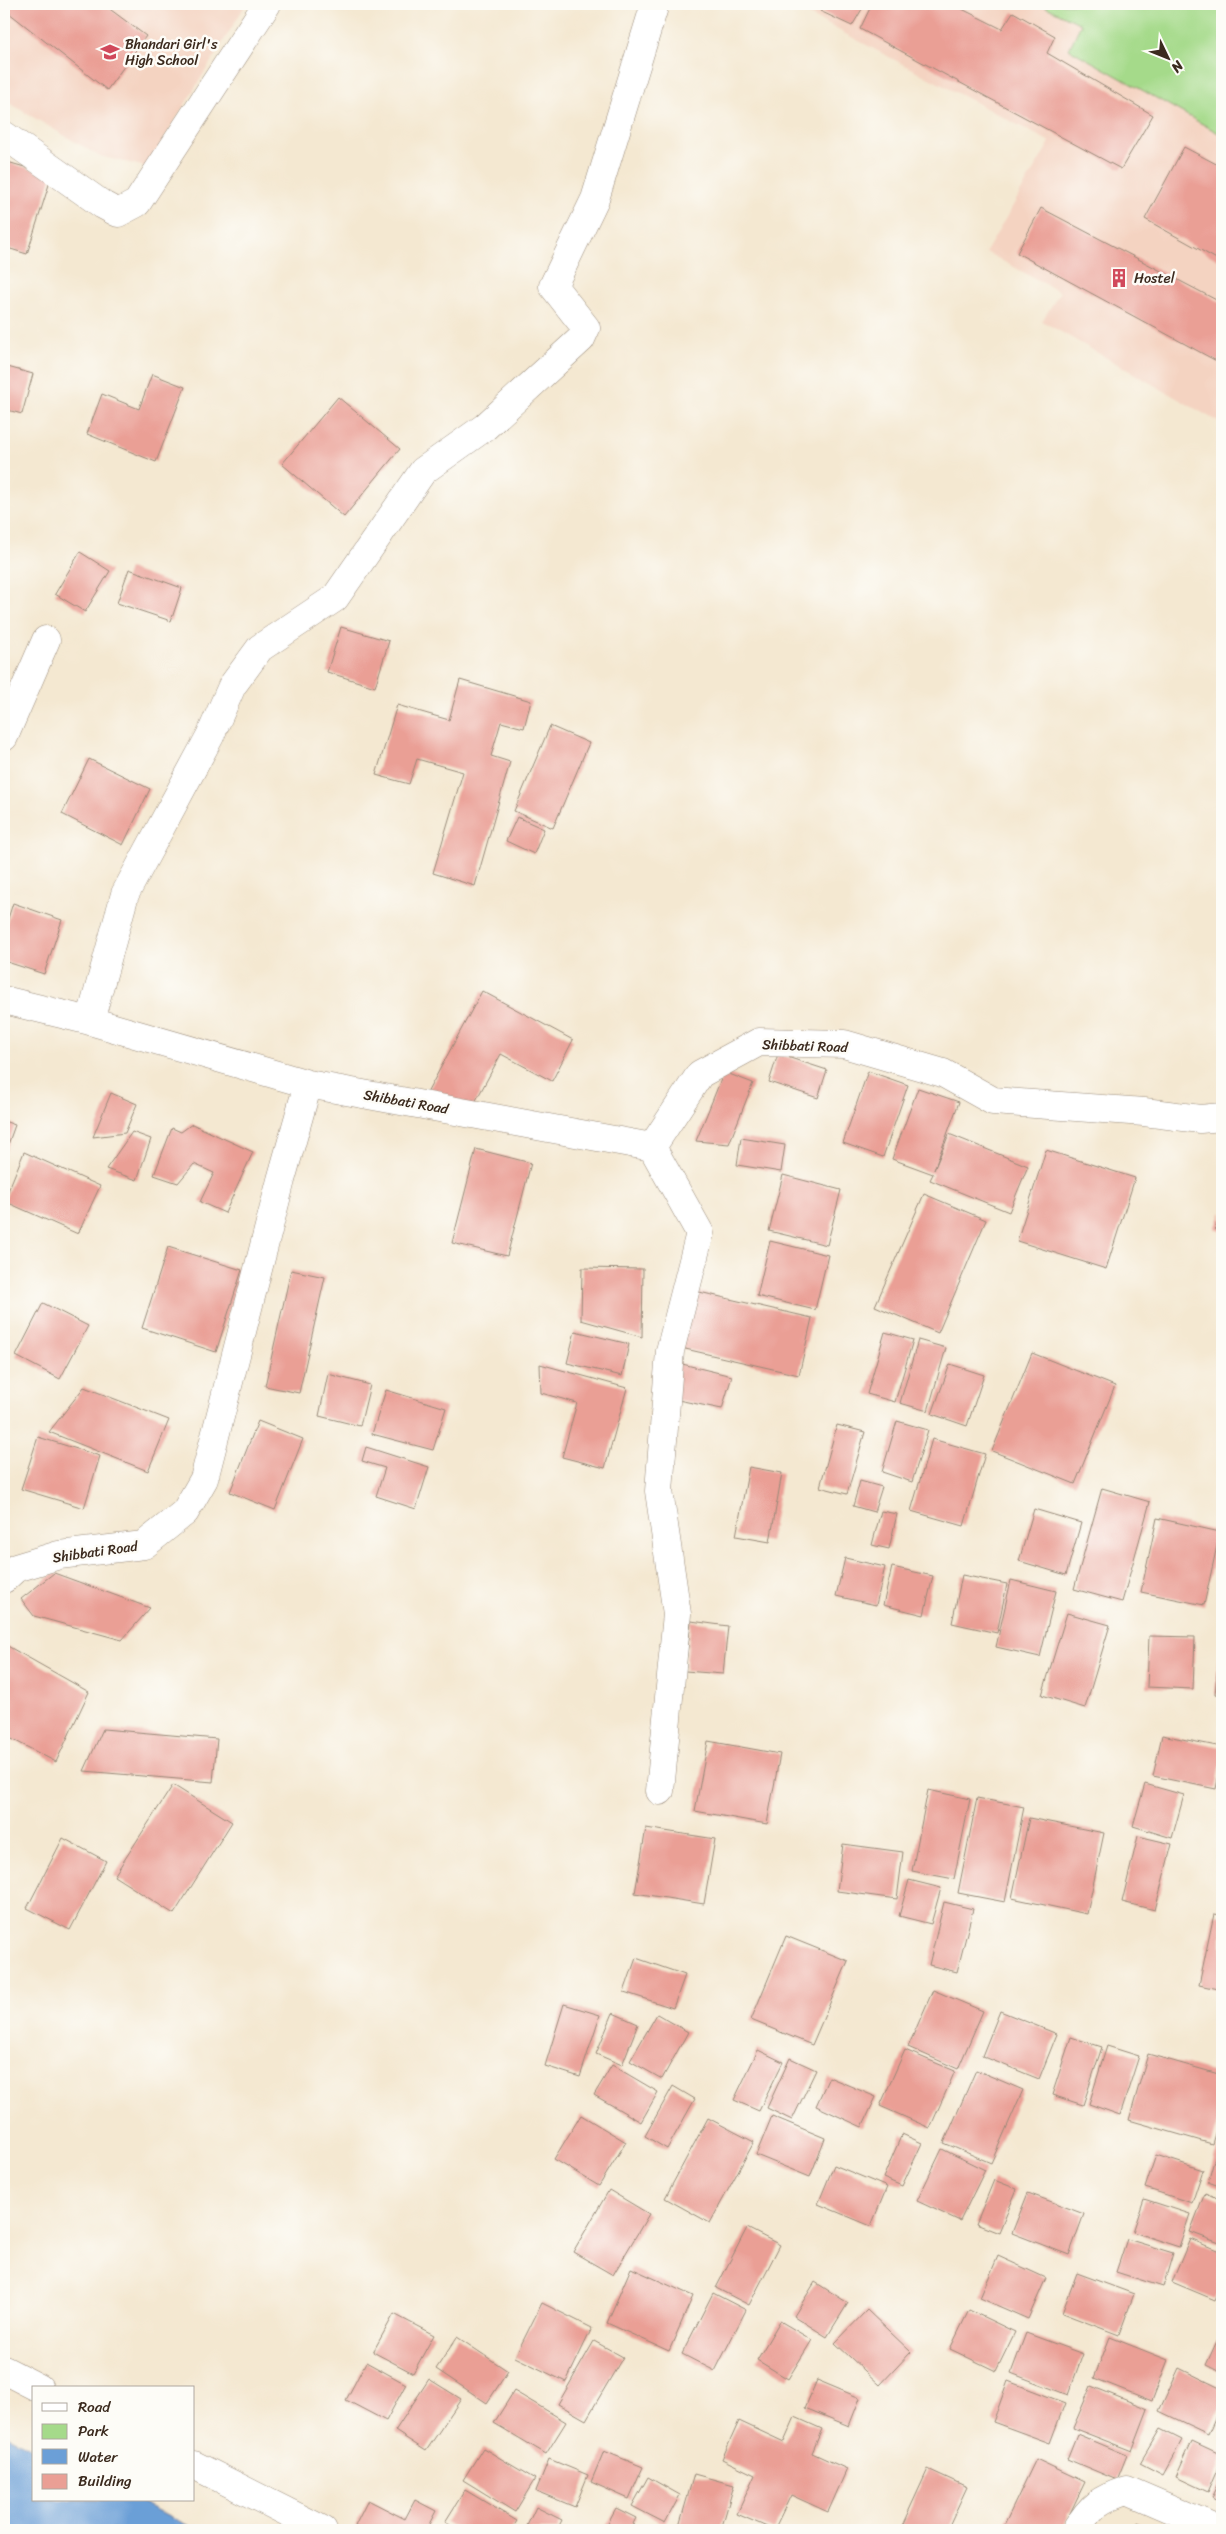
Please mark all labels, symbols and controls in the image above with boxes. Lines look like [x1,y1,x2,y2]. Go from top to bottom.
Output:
place label: Bhandari Girl's High School [125,32,218,73]
north arrow [1144,32,1194,82]
school or university icon: Bhandari Girl's High School [99,41,121,63]
text: N [1164,54,1190,79]
place label: Hostel [1134,266,1176,291]
building icon: Hostel [1108,267,1130,289]
street label: Shibbati Road [762,1032,850,1060]
street label: Shibbati Road [362,1082,452,1122]
street label: Shibbati Road [51,1533,141,1570]
legend [32,2386,195,2502]
text: Road [78,2394,111,2420]
text: Park [78,2418,109,2444]
text: Water [78,2444,118,2470]
text: Building [78,2468,132,2494]

